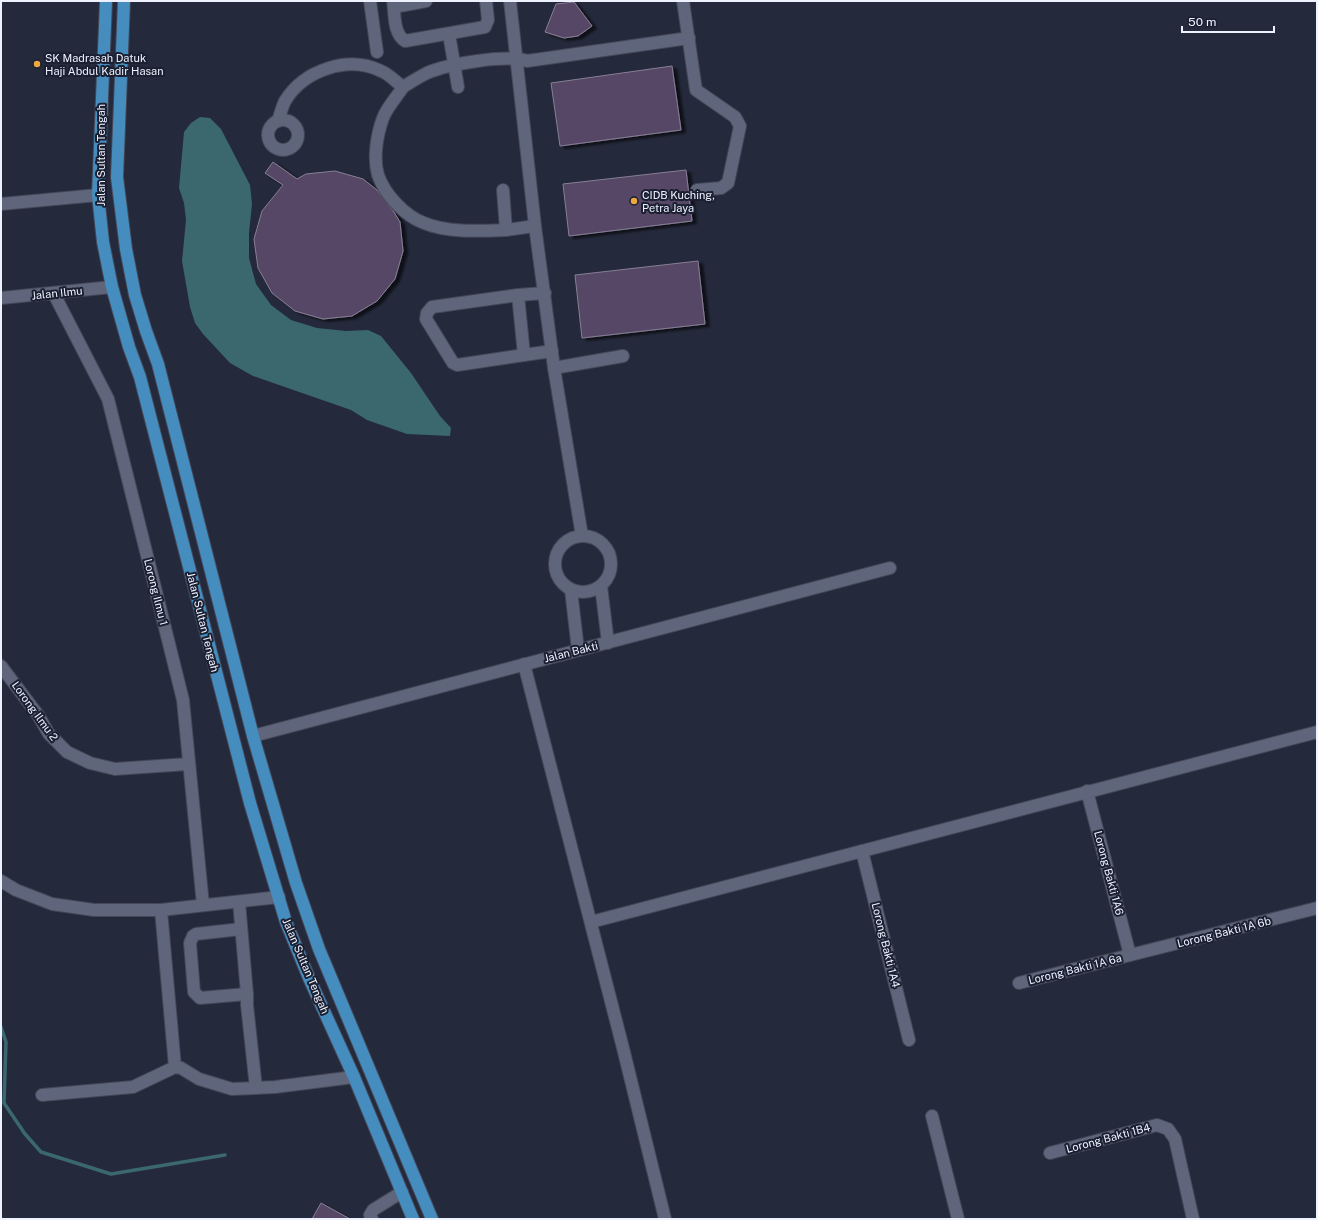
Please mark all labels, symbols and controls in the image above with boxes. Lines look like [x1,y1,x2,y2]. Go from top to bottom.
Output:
scale bar [1182,8,1274,34]
text: 50 m [1188,15,1216,29]
place label: SK Madrasah Datuk Haji Abdul Kadir Hasan [45,52,164,77]
marker: SK Madrasah Datuk Haji Abdul Kadir Hasan [32,59,42,69]
street label: Jalan Sultan Tengah [95,104,107,206]
place label: CIDB Kuching, Petra Jaya [642,189,715,214]
marker: CIDB Kuching, Petra Jaya [629,196,639,206]
street label: Jalan Ilmu [31,284,83,302]
street label: Lorong Ilmu 1 [142,558,170,626]
street label: Jalan Sultan Tengah [185,571,221,673]
street label: Jalan Bakti [543,639,599,665]
street label: Lorong Ilmu 2 [10,679,61,743]
street label: Lorong Bakti 1A6 [1092,829,1126,917]
street label: Lorong Bakti 1A4 [870,901,902,989]
street label: Lorong Bakti 1A 6b [1176,914,1273,949]
street label: Jalan Sultan Tengah [280,917,332,1015]
street label: Lorong Bakti 1A 6a [1027,952,1123,986]
street label: Lorong Bakti 1B4 [1065,1121,1151,1155]

